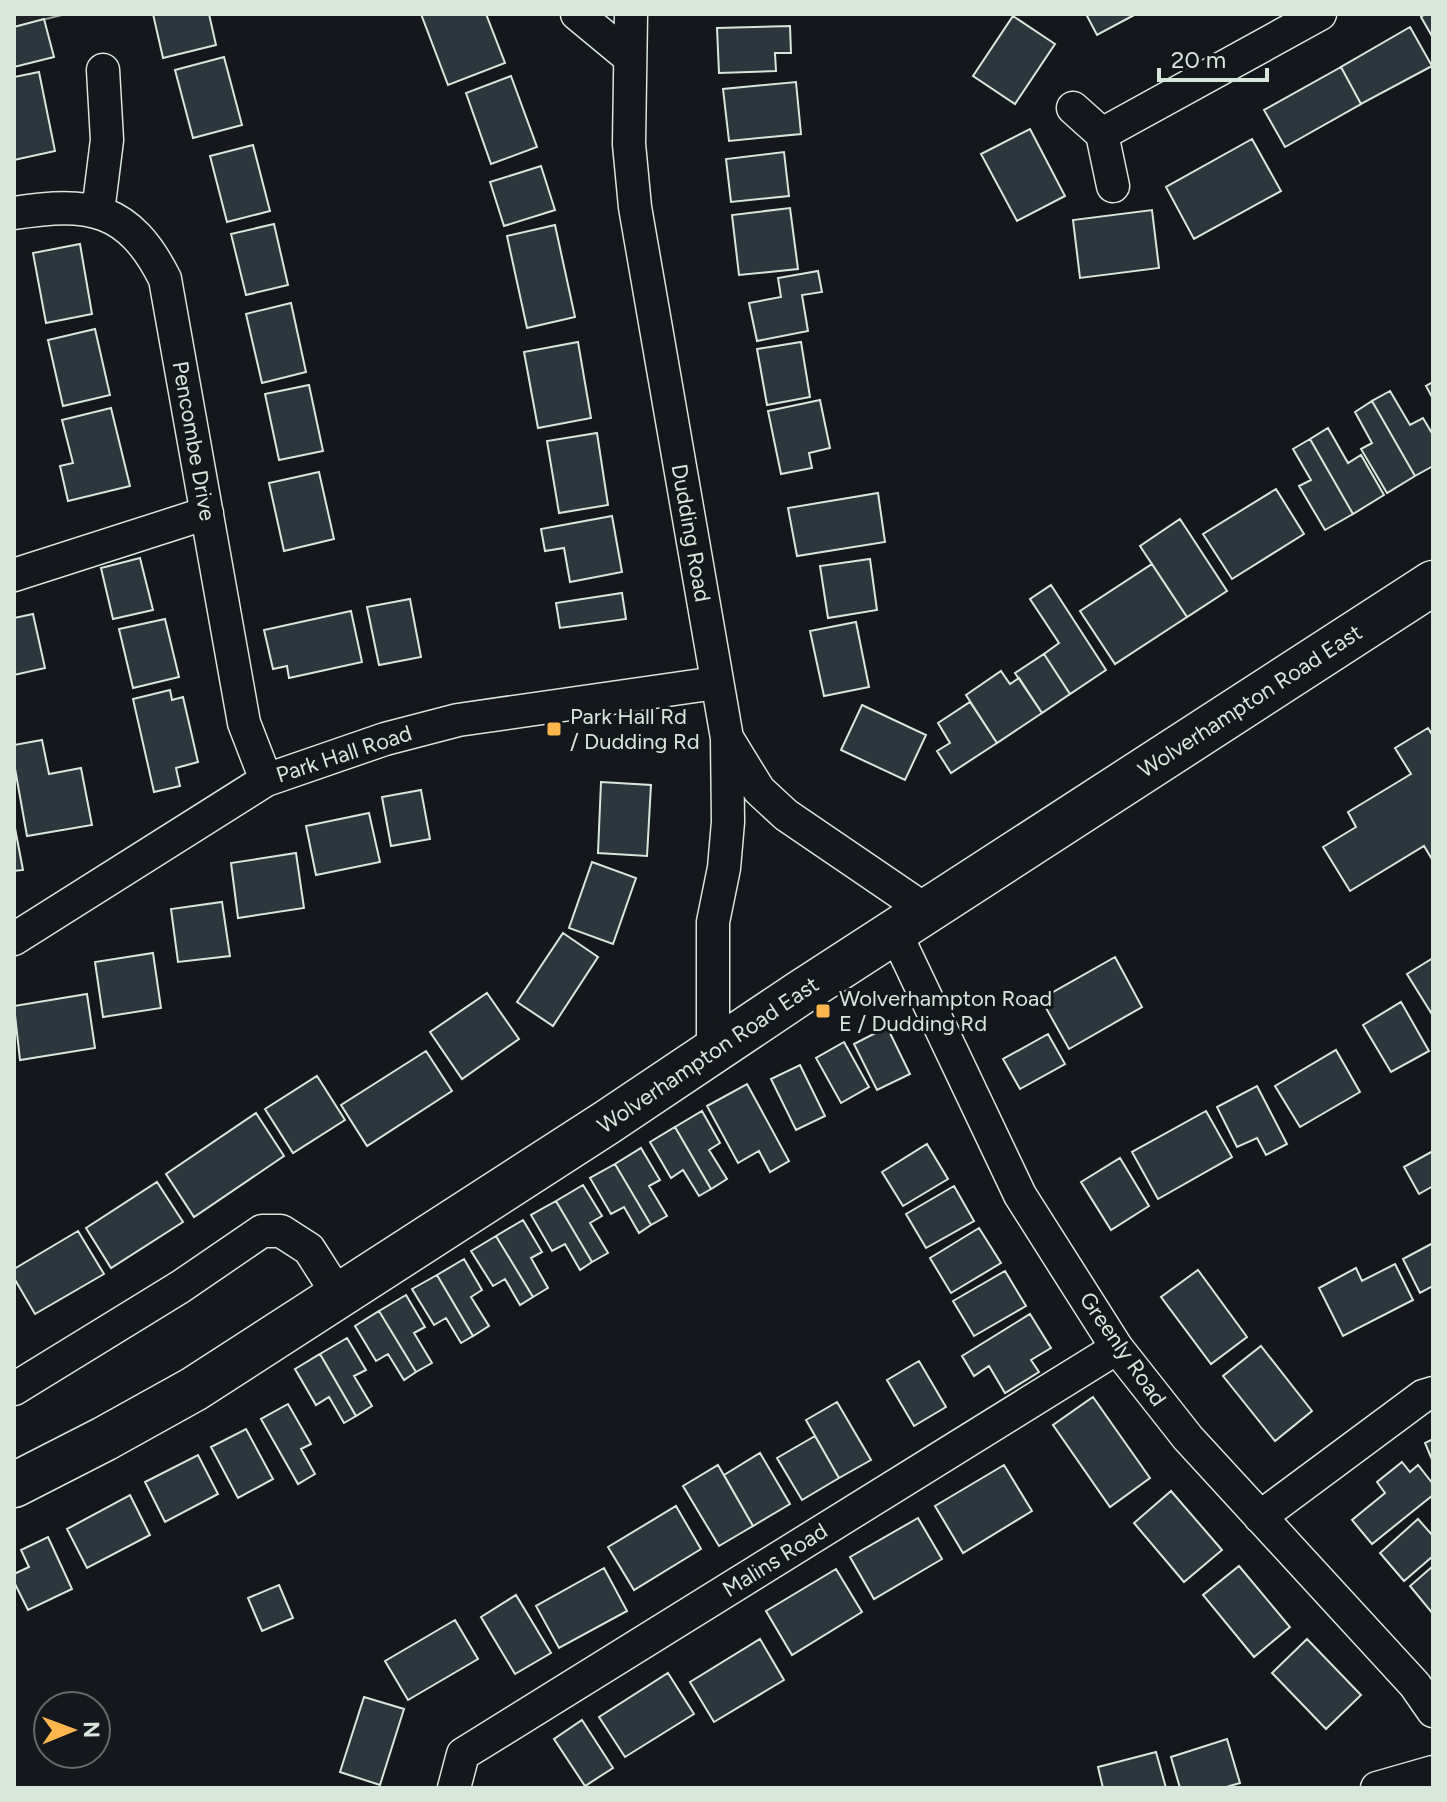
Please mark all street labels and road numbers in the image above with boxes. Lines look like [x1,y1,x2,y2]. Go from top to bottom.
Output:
street label: Pencombe Drive [167,359,221,523]
street label: Dudding Road [666,462,716,604]
street label: Wolverhampton Road East [1133,619,1367,783]
street label: Park Hall Road [273,719,415,789]
street label: Wolverhampton Road East [592,971,824,1139]
street label: Greenly Road [1074,1287,1172,1411]
street label: Malins Road [718,1517,832,1603]

